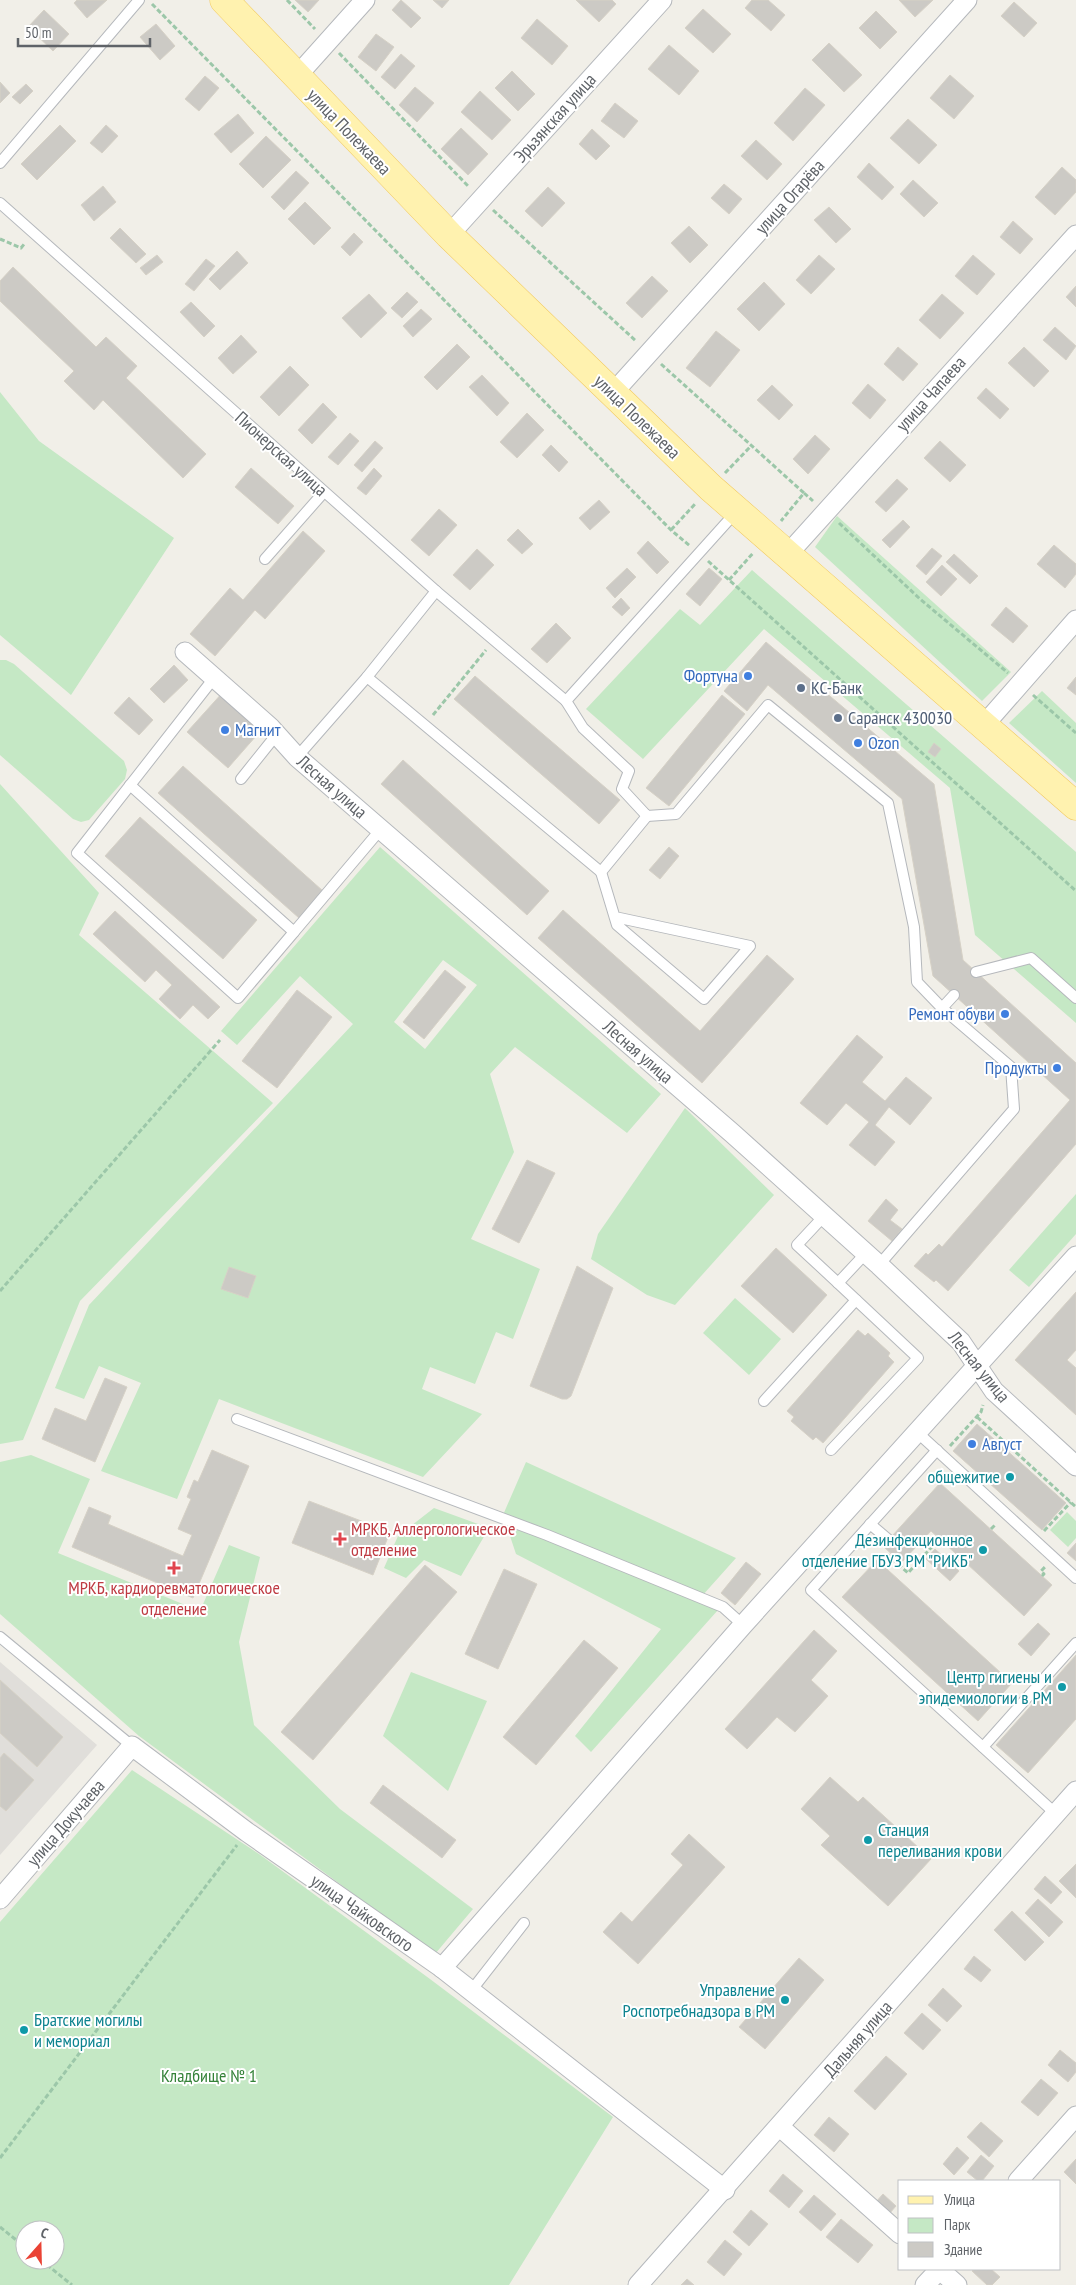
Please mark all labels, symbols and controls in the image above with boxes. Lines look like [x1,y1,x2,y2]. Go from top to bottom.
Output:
scale bar [18,15,150,47]
text: 50 m [25,23,51,42]
street label: Эрьзянская улица [509,68,601,167]
street label: улица Полежаева [302,84,396,180]
street label: улица Огарёва [750,154,829,239]
street label: улица Чапаева [891,351,970,436]
street label: улица Полежаева [589,370,685,464]
street label: Пионерская улица [230,406,332,501]
place label: Фортуна [684,664,738,687]
marker: Фортуна [742,670,754,682]
place label: КС-Банк [811,676,862,699]
marker: КС-Банк [795,682,807,694]
place label: Саранск 430030 [848,706,952,729]
marker: Саранск 430030 [832,712,844,724]
place label: Магнит [235,718,281,741]
marker: Магнит [219,724,231,736]
place label: Ozon [868,731,900,754]
marker: Ozon [852,737,864,749]
street label: Лесная улица [292,749,372,823]
place label: Ремонт обуви [909,1002,995,1025]
marker: Ремонт обуви [999,1008,1011,1020]
street label: Лесная улица [598,1014,678,1088]
place label: Продукты [985,1056,1047,1079]
marker: Продукты [1051,1062,1063,1074]
street label: Лесная улица [943,1326,1015,1407]
place label: Август [982,1432,1022,1455]
marker: Август [966,1438,978,1450]
place label: общежитие [927,1465,1000,1488]
marker: общежитие [1004,1471,1016,1483]
place label: МРКБ, Аллергологическое отделение [351,1517,515,1561]
place label: Дезинфекционное отделение ГБУЗ РМ "РИКБ" [802,1528,973,1572]
marker: МРКБ, Аллергологическое отделение [333,1532,347,1546]
marker: Дезинфекционное отделение ГБУЗ РМ "РИКБ" [977,1544,989,1556]
marker: МРКБ, кардиоревматологическое отделение [167,1561,181,1575]
place label: МРКБ, кардиоревматологическое отделение [68,1576,280,1620]
place label: Центр гигиены и эпидемиологии в РМ [919,1665,1052,1709]
marker: Центр гигиены и эпидемиологии в РМ [1056,1681,1068,1693]
street label: улица Докучаева [22,1775,110,1871]
place label: Станция переливания крови [878,1818,1002,1862]
marker: Станция переливания крови [862,1834,874,1846]
street label: улица Чайковского [306,1869,418,1957]
place label: Управление Роспотребнадзора в РМ [623,1978,775,2022]
marker: Управление Роспотребнадзора в РМ [779,1994,791,2006]
street label: Дальняя улица [818,1996,897,2081]
place label: Братские могилы и мемориал [34,2008,143,2052]
marker: Братские могилы и мемориал [18,2024,30,2036]
park label: Кладбище № 1 [161,2064,257,2087]
legend [898,2180,1061,2270]
text: Улица [944,2190,975,2209]
text: Парк [944,2215,970,2234]
north arrow [15,2220,65,2270]
text: С [38,2223,51,2243]
text: Здание [944,2240,982,2259]

